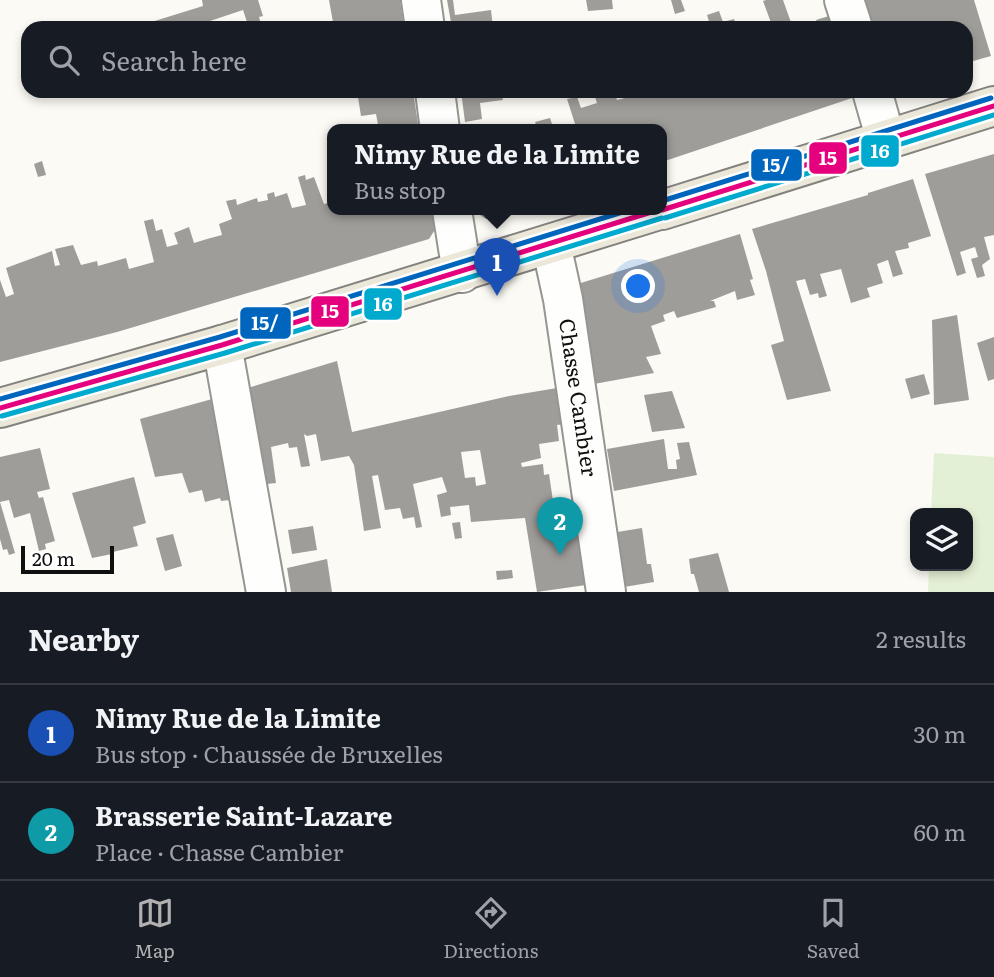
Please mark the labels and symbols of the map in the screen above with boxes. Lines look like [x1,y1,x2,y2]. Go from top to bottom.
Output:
line badge: 16 [860,134,900,168]
text: 16 [871,136,889,164]
line badge: 15 [808,141,848,175]
text: 15 [819,143,837,171]
line badge: 15/ [750,148,803,182]
text: 15/ [762,150,790,178]
pin: 1 [474,238,520,296]
your location [621,269,655,303]
line badge: 16 [363,287,403,321]
text: 16 [374,289,392,317]
line badge: 15 [310,295,350,328]
text: 15 [321,296,339,324]
line badge: 15/ [239,306,292,340]
text: 15/ [251,308,279,336]
street label: Chasse Cambier [553,316,607,478]
pin: 2 [537,497,583,555]
scale bar [21,543,114,575]

